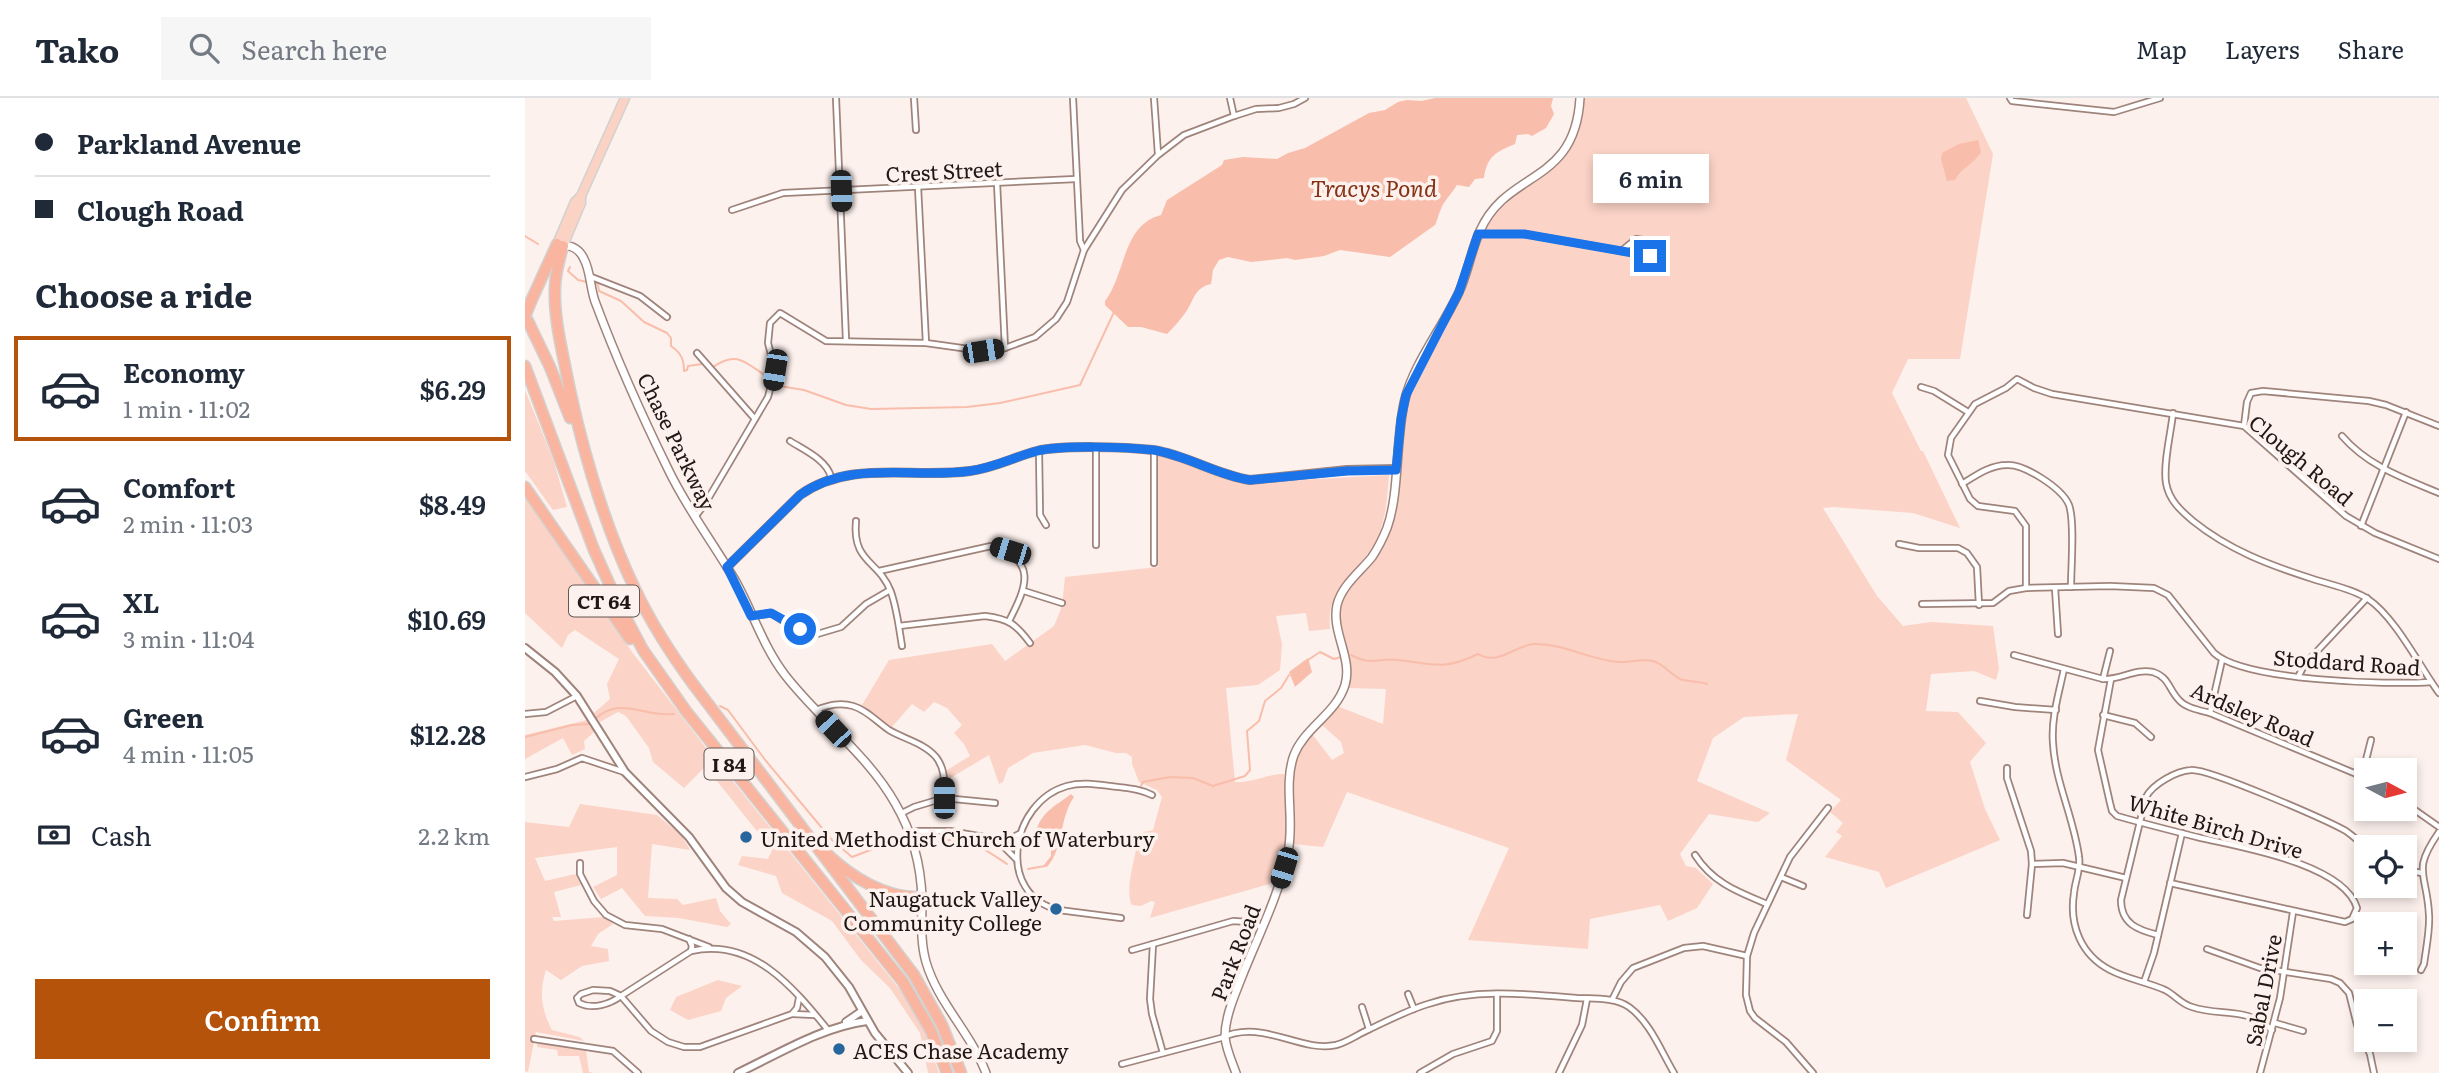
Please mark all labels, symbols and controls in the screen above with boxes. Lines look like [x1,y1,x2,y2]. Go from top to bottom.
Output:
search box [161,17,651,80]
text: Tako [35,24,119,73]
icon: search [185,29,223,67]
text: Search here [241,29,387,68]
text: Map [2136,31,2187,66]
text: Layers [2225,31,2299,66]
text: Share [2337,31,2404,66]
text: Parkland Avenue [77,123,301,162]
street label: Crest Street [885,151,1004,189]
callout: 6 min [1592,155,1708,204]
text: 6 min [1619,161,1683,195]
car [830,170,853,212]
water label: Tracys Pond [1311,170,1438,204]
text: Clough Road [77,190,244,229]
route end [1634,240,1666,272]
text: Choose a ride [35,270,252,318]
car [961,337,1006,365]
car [762,348,789,392]
text: Economy [123,352,245,391]
icon: car [39,357,102,420]
street label: Chase Parkway [631,367,725,516]
text: $6.29 [420,369,486,408]
text: 1 min · 11:02 [123,391,250,425]
street label: Clough Road [2243,406,2361,512]
text: Comfort [123,467,235,506]
icon: car [39,472,102,535]
text: $8.49 [419,484,486,523]
text: 2 min · 11:03 [123,506,253,540]
car [987,535,1034,567]
text: XL [123,582,160,621]
road number: CT 64 [569,586,639,616]
icon: car [39,587,102,650]
text: $10.69 [407,599,486,638]
route start [784,613,816,645]
text: 3 min · 11:04 [123,621,254,655]
street label: Stoddard Road [2272,640,2422,682]
street label: Ardsley Road [2186,673,2320,753]
text: Green [123,697,204,736]
icon: car [39,702,102,765]
car [811,706,856,752]
text: $12.28 [409,714,486,753]
text: 4 min · 11:05 [123,736,254,770]
road number: I 84 [705,748,753,779]
north arrow [2354,758,2417,821]
map controls [2354,758,2417,1052]
car [934,777,955,819]
street label: White Birch Drive [2125,785,2307,865]
text: Cash [91,815,152,854]
icon: cash [35,816,73,854]
text: 2.2 km [418,818,490,852]
place label: United Methodist Church of Waterbury [760,822,1156,853]
marker: United Methodist Church of Waterbury [738,829,754,845]
button: locate [2354,835,2417,898]
car [1268,845,1301,891]
place label: Naugatuck Valley Community College [843,882,1043,937]
street label: Park Road [1201,899,1267,1005]
marker: Naugatuck Valley Community College [1048,901,1064,917]
button: + [2354,912,2417,975]
street label: Sabal Drive [2236,931,2288,1049]
button: Confirm [35,979,490,1059]
button: − [2354,989,2417,1052]
place label: ACES Chase Academy [853,1034,1069,1065]
marker: ACES Chase Academy [831,1041,847,1057]

